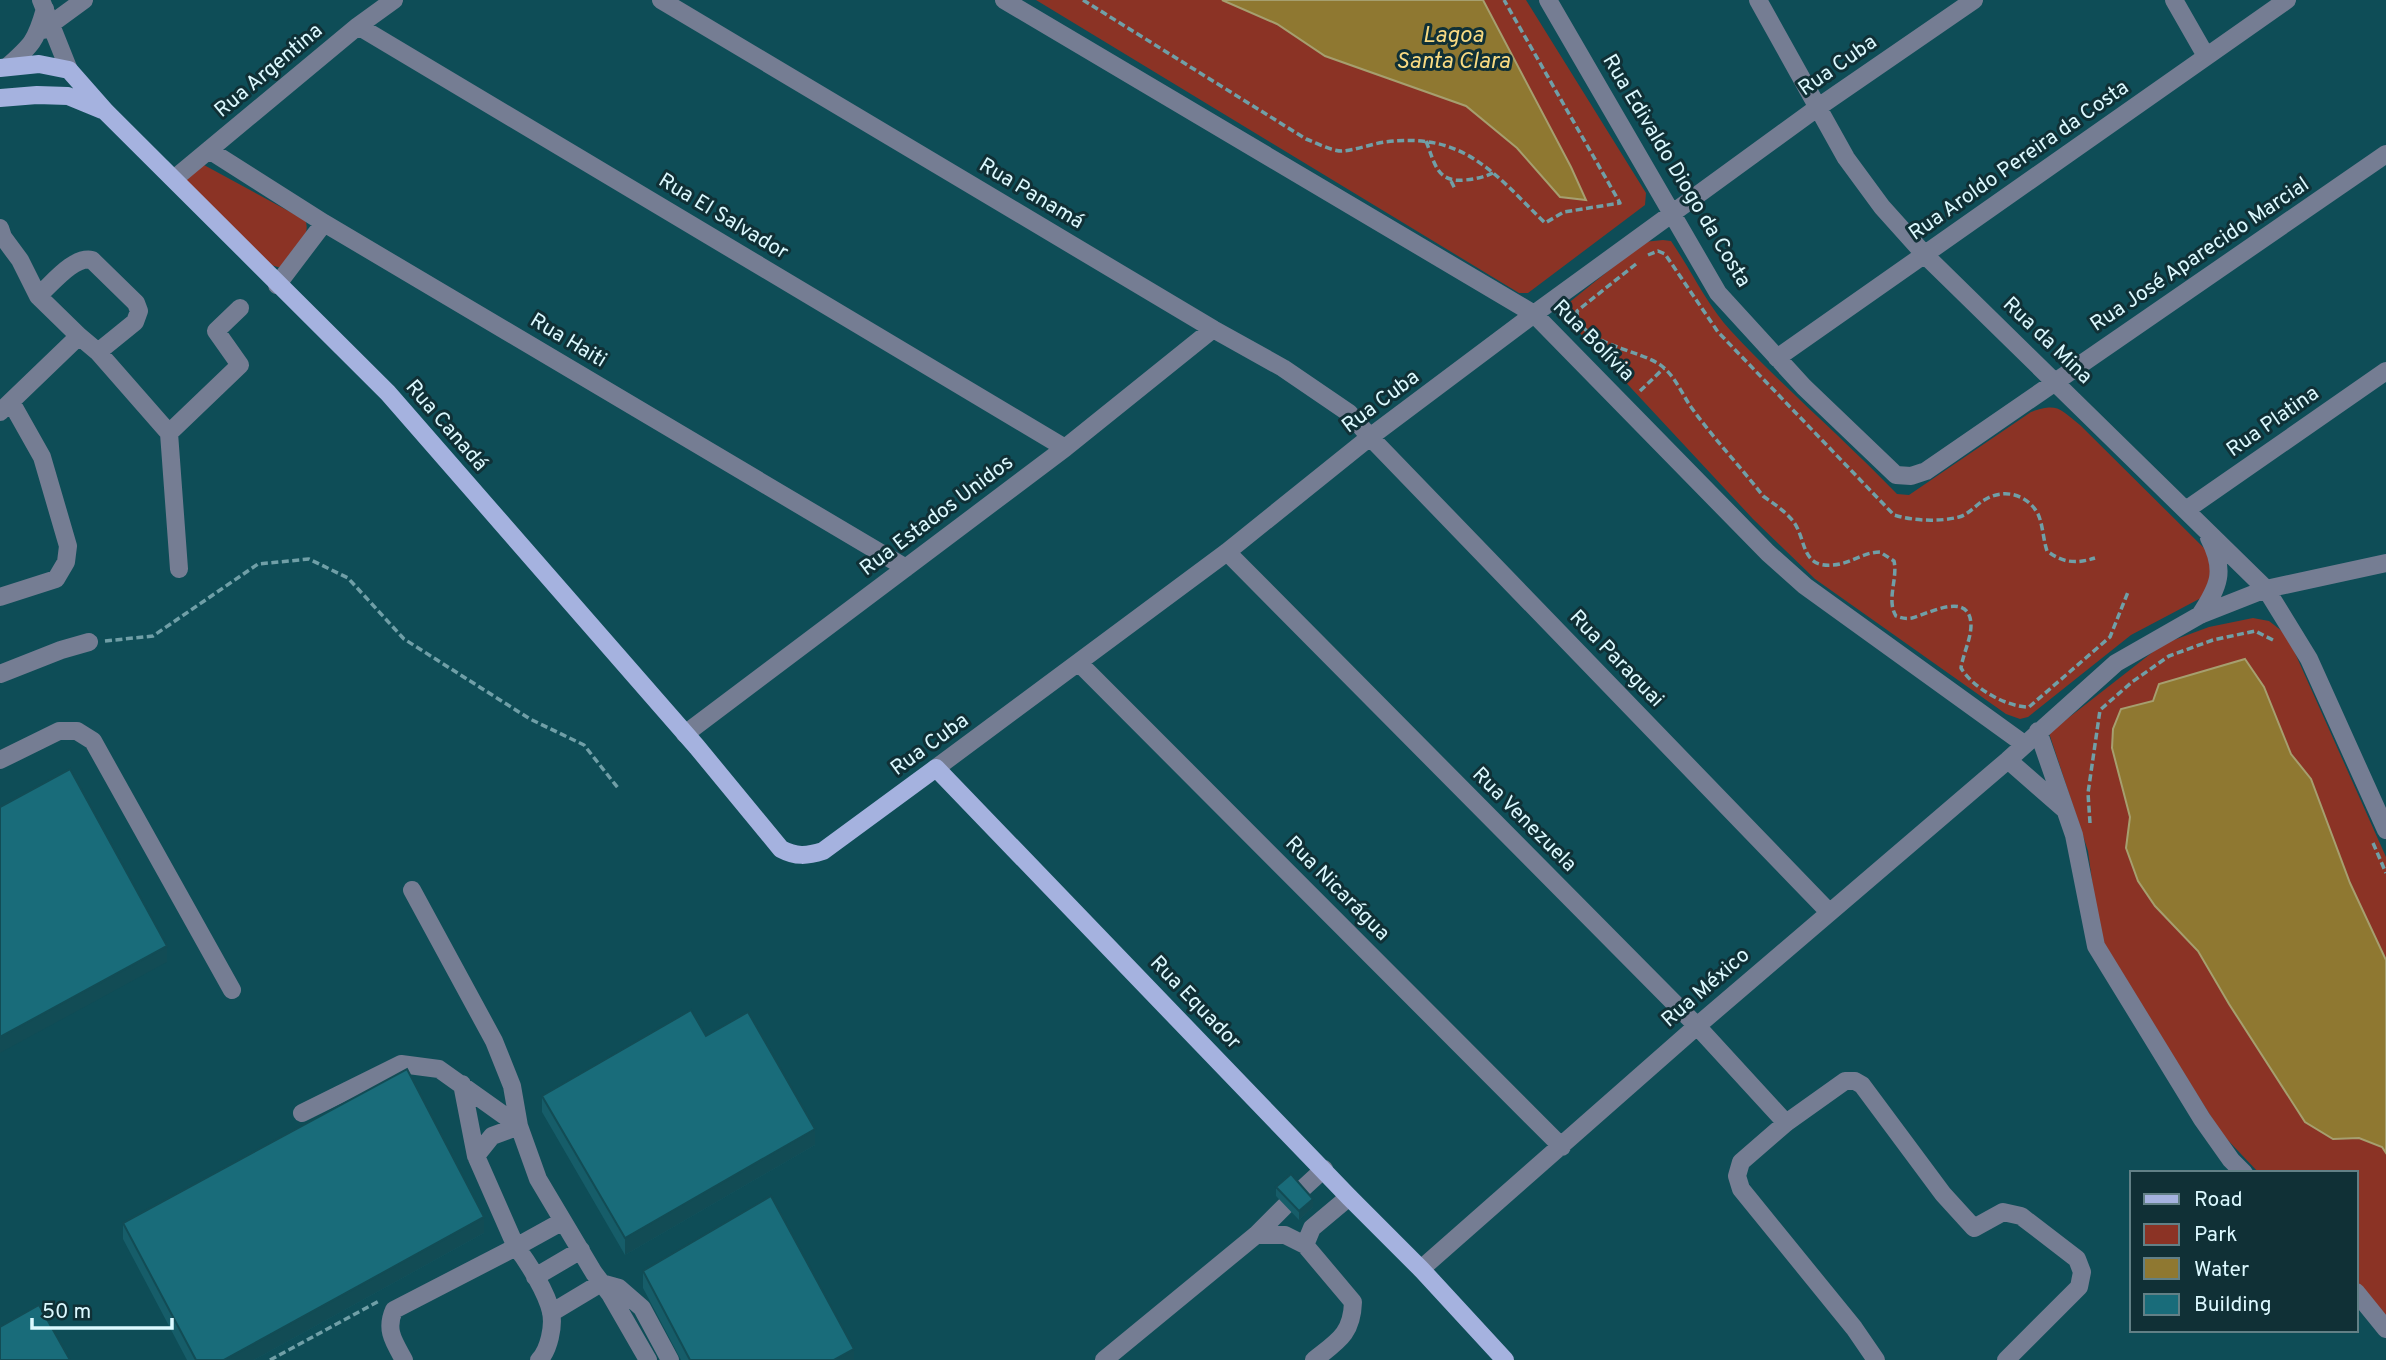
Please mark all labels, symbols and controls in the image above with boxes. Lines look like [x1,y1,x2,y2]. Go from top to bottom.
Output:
street label: Rua Argentina [209,18,329,124]
water label: Lagoa Santa Clara [1396,22,1510,77]
street label: Rua Cuba [1793,29,1883,103]
street label: Rua Edivaldo Diogo da Costa [1596,49,1756,293]
street label: Rua Aroldo Pereira da Costa [1904,75,2134,247]
street label: Rua Panamá [974,152,1088,236]
street label: Rua El Salvador [653,168,793,266]
street label: Rua José Aparecido Marcial [2085,172,2315,338]
street label: Rua da Mina [1996,291,2098,391]
street label: Rua Bolívia [1546,294,1640,388]
street label: Rua Haiti [525,308,611,374]
street label: Rua Cuba [1337,364,1425,440]
street label: Rua Canadá [399,375,493,477]
street label: Rua Platina [2221,380,2325,464]
street label: Rua Estados Unidos [855,449,1019,583]
street label: Rua Paraguai [1563,605,1669,713]
street label: Rua Cuba [886,708,974,782]
street label: Rua Venezuela [1466,762,1582,878]
street label: Rua Nicarágua [1279,831,1395,947]
street label: Rua México [1656,942,1756,1034]
street label: Rua Equador [1144,950,1246,1056]
legend [2130,1171,2358,1332]
text: Road [2194,1187,2243,1214]
text: Park [2194,1222,2237,1249]
text: Water [2194,1257,2249,1284]
scale bar [32,1286,172,1330]
text: Building [2194,1292,2272,1319]
text: 50 m [42,1299,91,1326]

